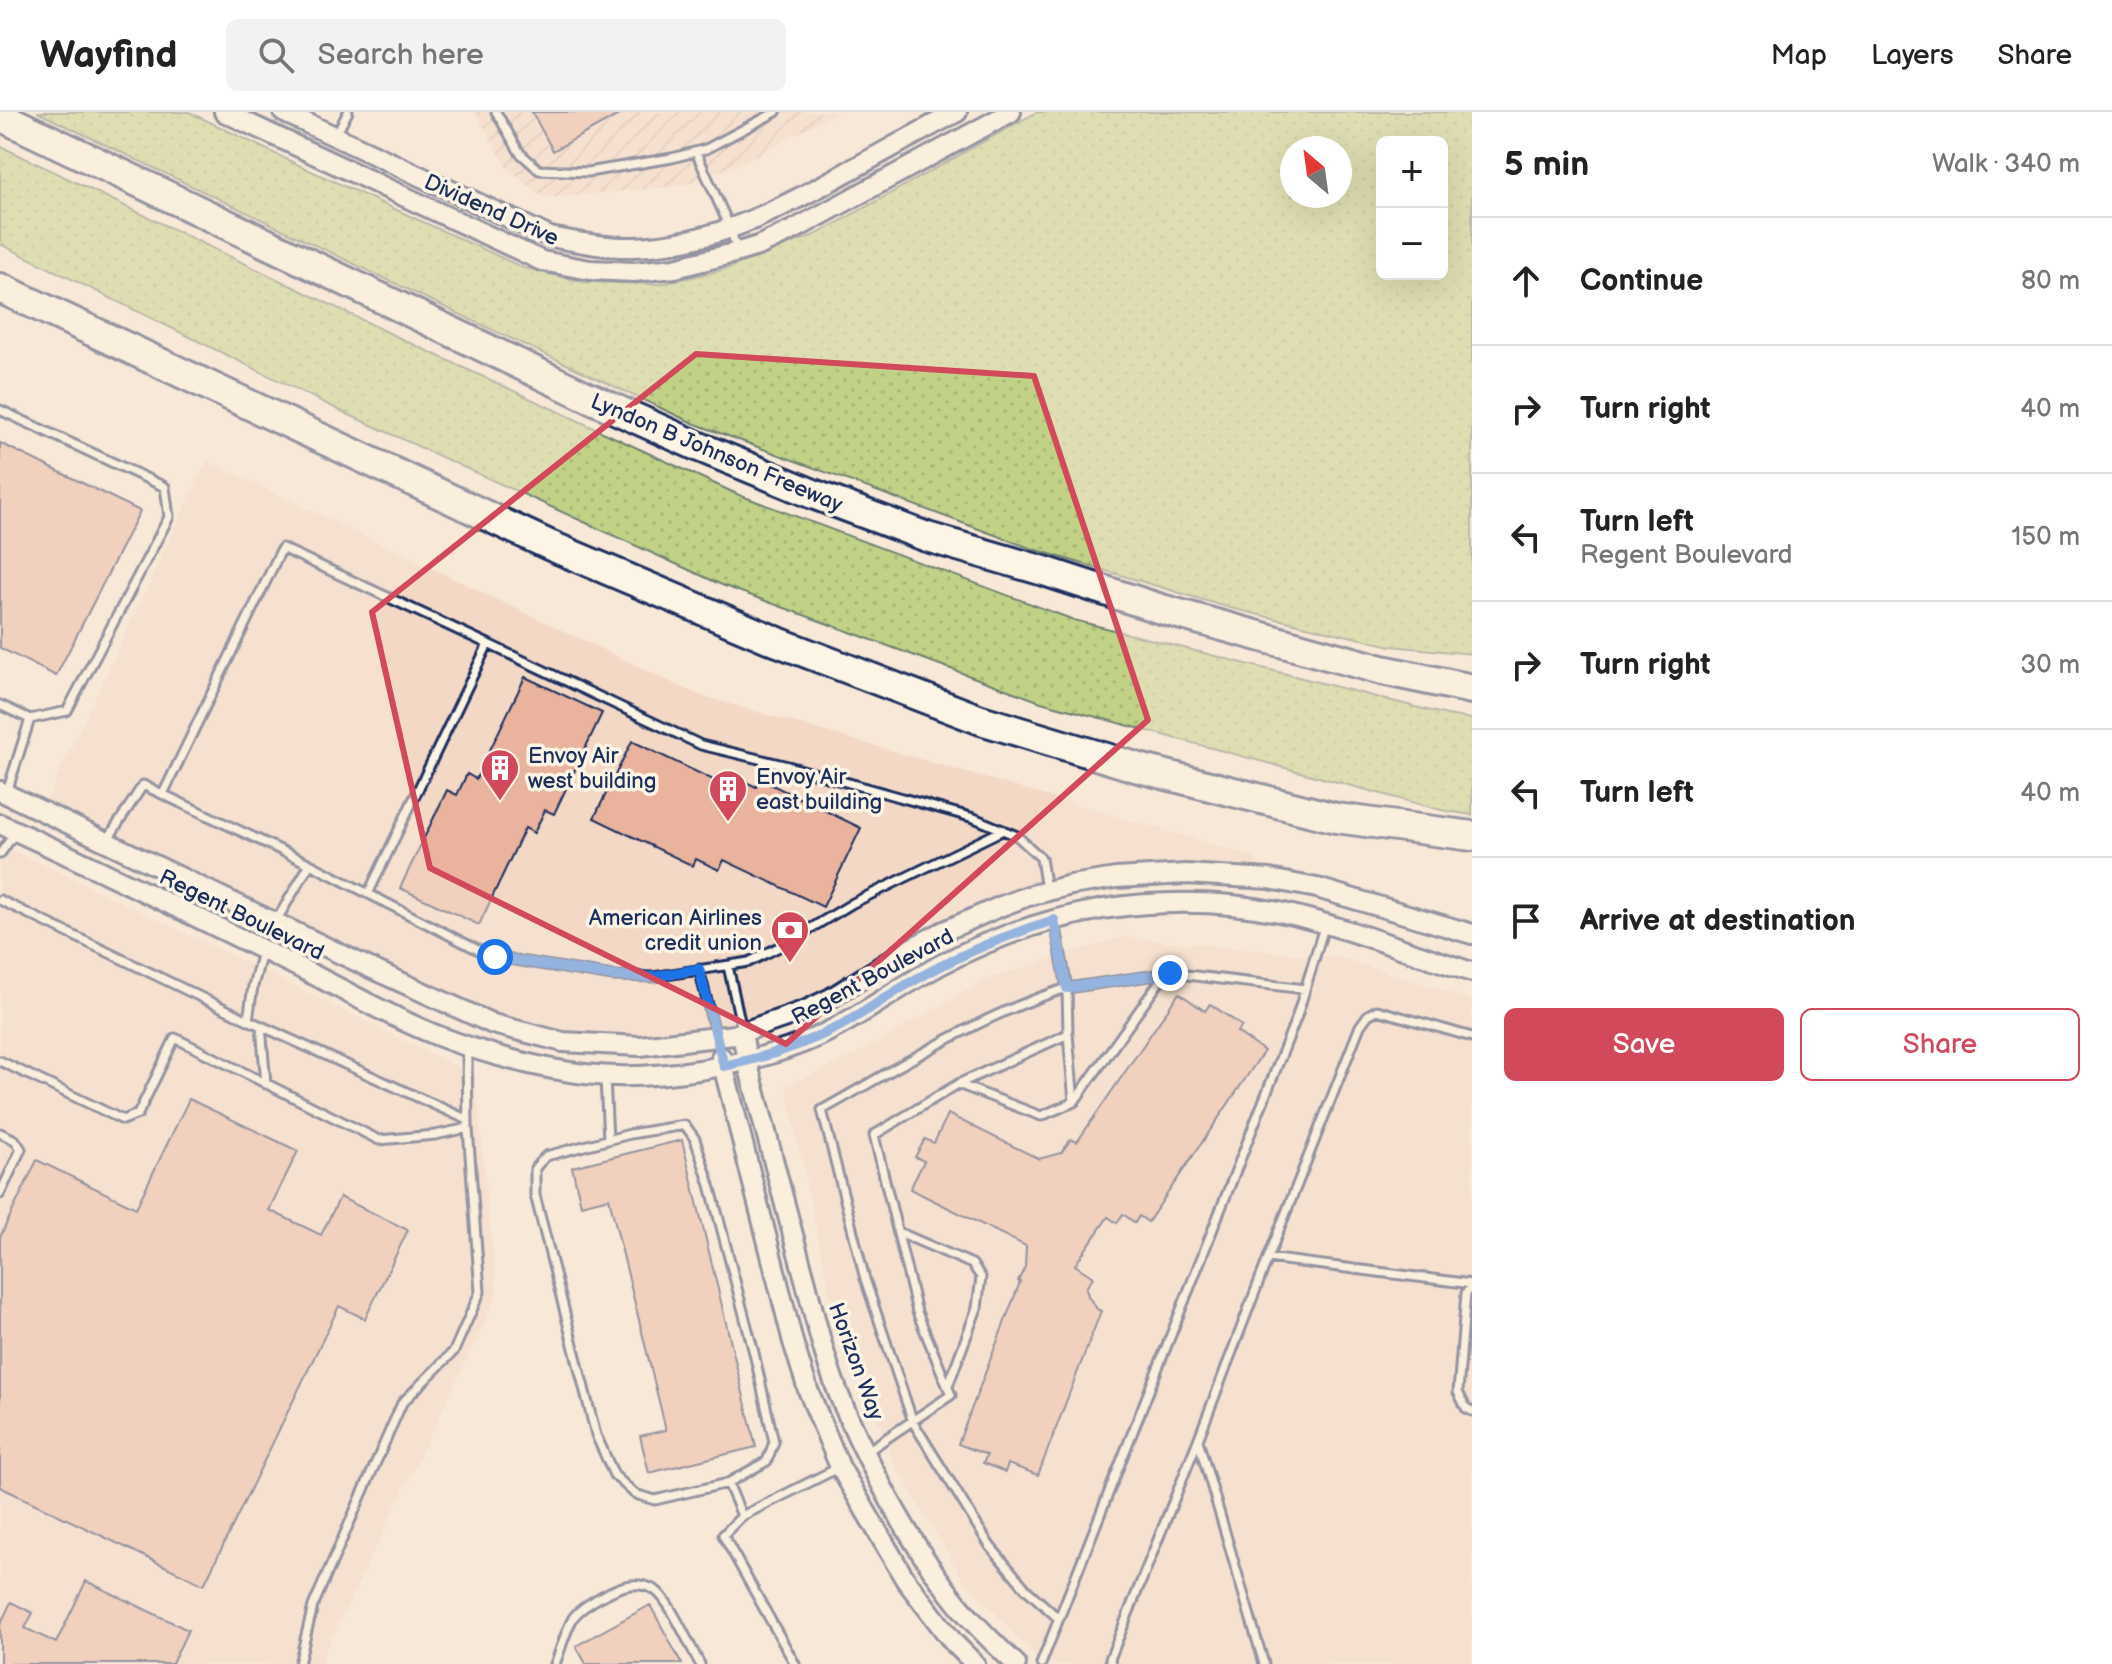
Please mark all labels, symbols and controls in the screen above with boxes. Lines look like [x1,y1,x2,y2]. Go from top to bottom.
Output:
search box [226,19,786,91]
text: Wayfind [40,33,178,78]
icon: search [254,33,298,77]
text: Search here [318,37,484,73]
text: Map [1771,39,1827,72]
text: Layers [1871,39,1954,72]
text: Share [1998,39,2072,72]
north arrow [1280,136,1352,208]
map controls [1376,136,1448,280]
button: + [1376,136,1448,208]
text: 5 min [1504,144,1589,185]
text: Walk · 340 m [1932,149,2080,180]
street label: Dividend Drive [420,169,563,252]
button: − [1376,208,1448,280]
icon: ahead [1504,259,1548,303]
text: Continue [1580,263,1703,299]
text: 80 m [2021,266,2080,297]
icon: right [1504,387,1548,431]
street label: Lyndon B Johnson Freeway [586,388,846,519]
text: Turn right [1580,391,1711,427]
text: 40 m [2020,394,2080,425]
text: Turn left [1580,504,1694,540]
icon: left [1504,515,1548,559]
text: 150 m [2011,522,2080,553]
text: Regent Boulevard [1580,540,1792,571]
icon: right [1504,643,1548,687]
text: Turn right [1580,647,1711,683]
text: 30 m [2020,650,2080,681]
place label: Envoy Air west building [528,743,656,795]
building icon: Envoy Air west building [479,747,521,802]
place label: Envoy Air east building [756,764,882,816]
building icon: Envoy Air east building [707,768,749,823]
icon: left [1504,771,1548,815]
text: Turn left [1580,775,1694,811]
text: 40 m [2020,778,2080,809]
street label: Regent Boulevard [155,864,328,967]
icon: arrive [1504,899,1548,943]
text: Arrive at destination [1580,903,1856,939]
place label: American Airlines credit union [589,905,762,957]
bank icon: American Airlines credit union [769,909,811,964]
street label: Regent Boulevard [787,923,958,1031]
route start [477,939,513,975]
route end [1152,955,1188,991]
button: Save [1504,1008,1784,1081]
button: Share [1800,1008,2080,1081]
street label: Horizon Way [822,1299,889,1424]

